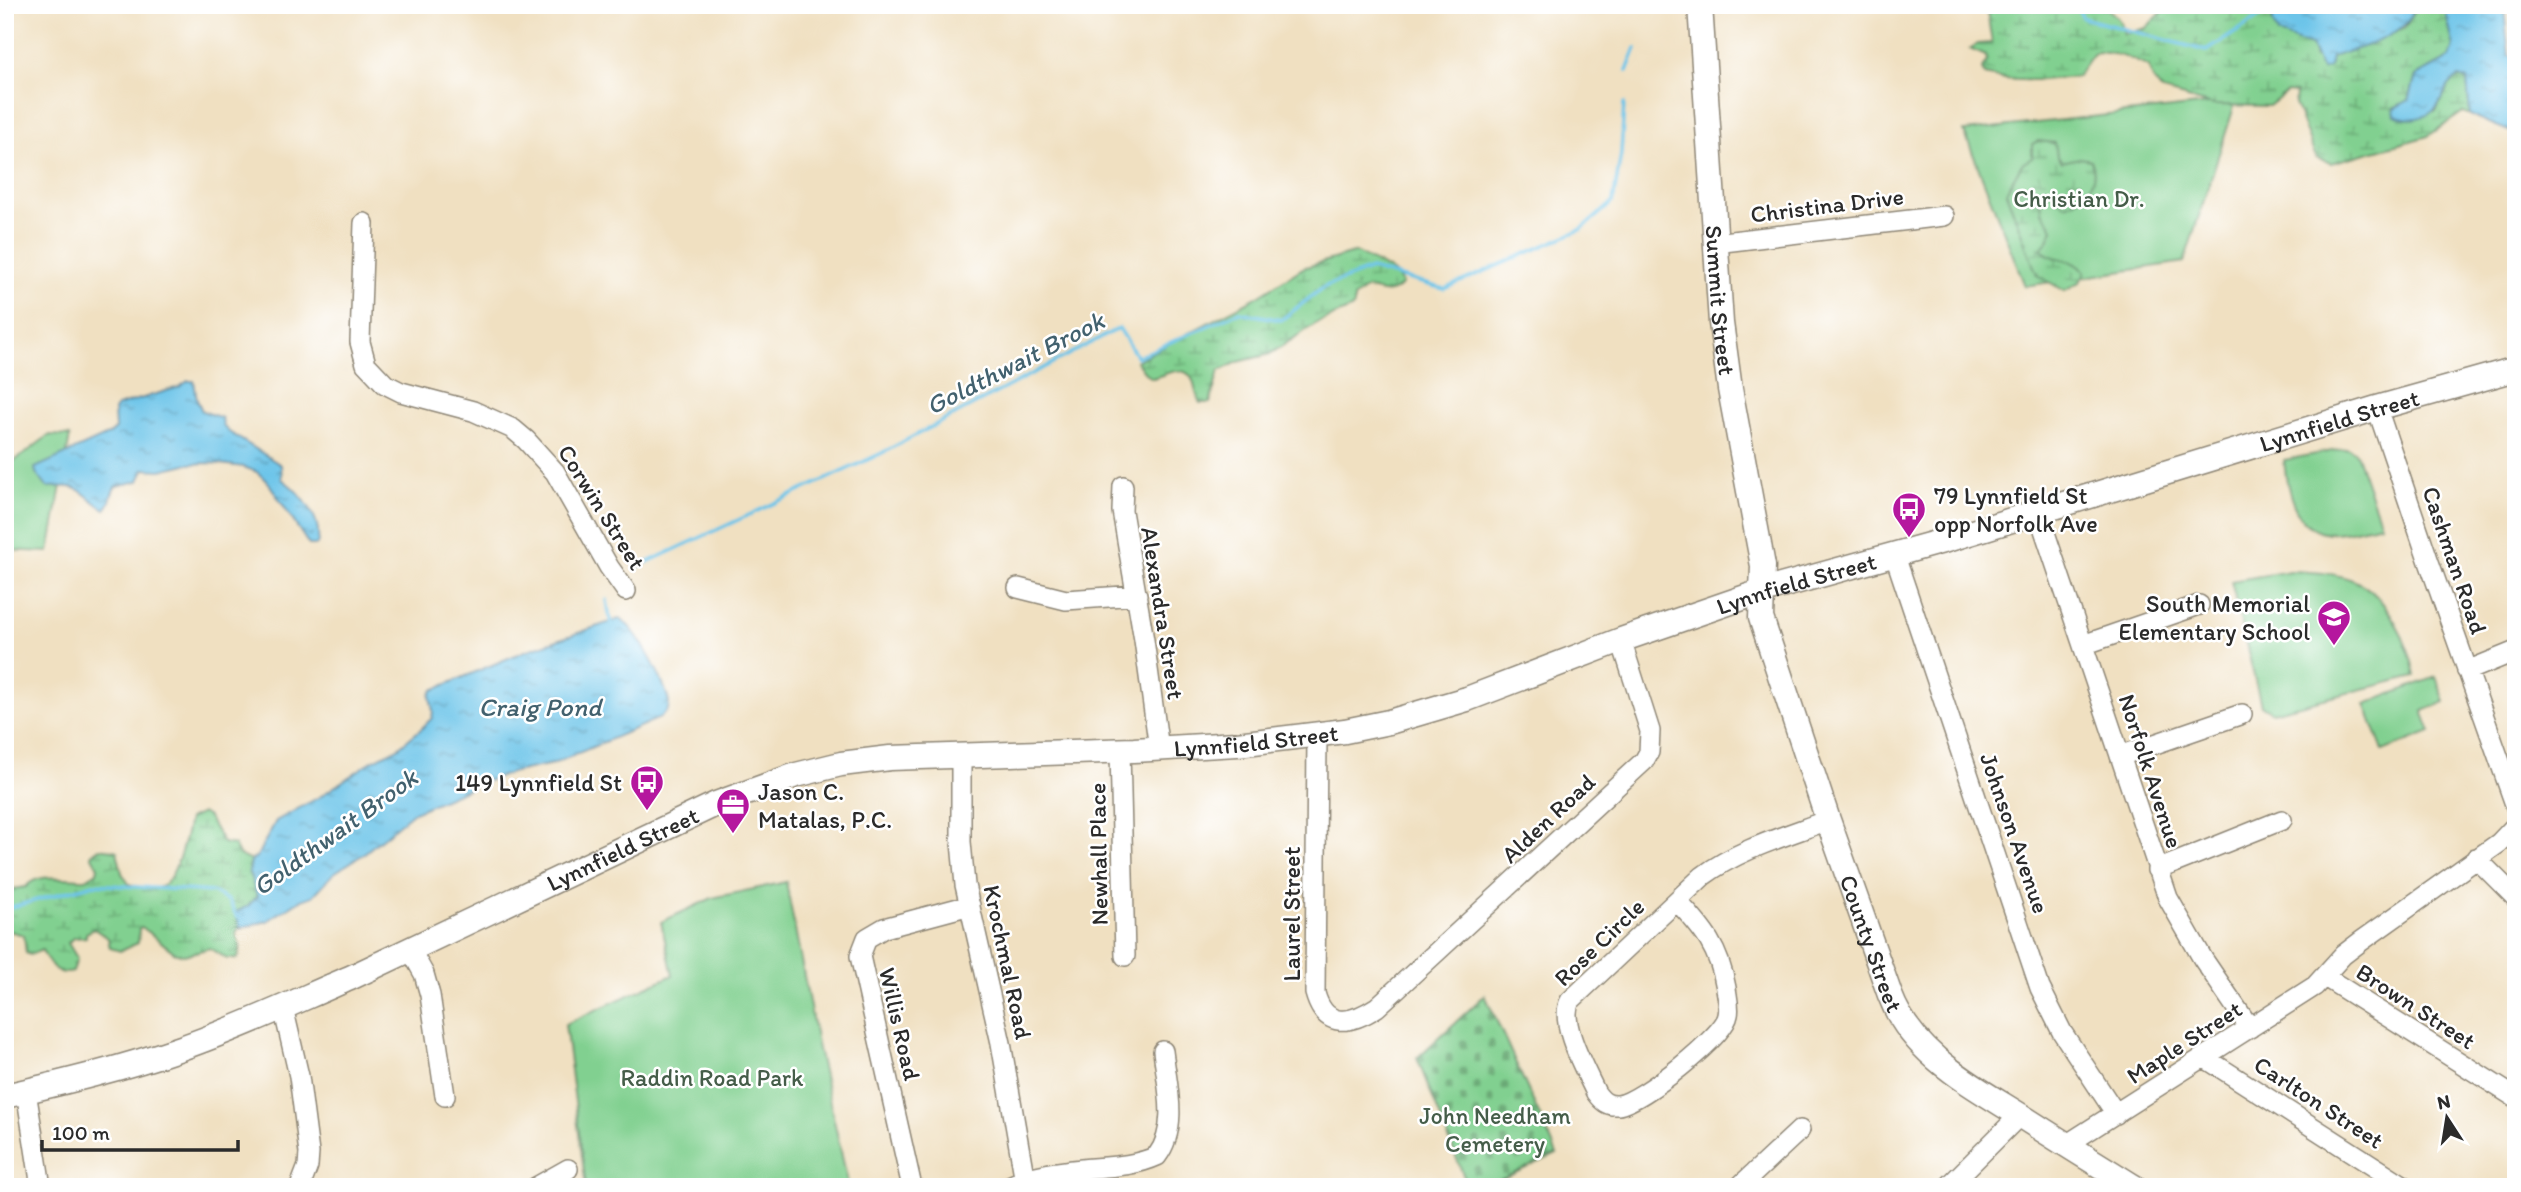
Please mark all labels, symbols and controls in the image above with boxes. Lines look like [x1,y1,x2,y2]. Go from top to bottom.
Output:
street label: Christina Drive [1749,181,1905,229]
park label: Christian Dr. [2013,184,2145,213]
street label: Summit Street [1700,224,1742,377]
water label: Goldthwait Brook [920,303,1111,422]
street label: Lynnfield Street [2256,382,2422,458]
street label: Corwin Street [552,439,652,575]
place label: 79 Lynnfield St opp Norfolk Ave [1934,481,2098,538]
street label: Cashman Road [2416,483,2494,638]
bus stop icon: 79 Lynnfield St opp Norfolk Ave [1890,490,1928,539]
street label: Alexandra Street [1135,525,1191,701]
street label: Lynnfield Street [1712,546,1879,621]
place label: South Memorial Elementary School [2119,589,2310,646]
school or university icon: South Memorial Elementary School [2315,598,2353,647]
street label: Norfolk Avenue [2112,690,2190,852]
water label: Craig Pond [478,691,603,723]
street label: Lynnfield Street [1173,717,1340,762]
street label: Johnson Avenue [1974,749,2056,917]
water label: Goldthwait Brook [246,760,425,903]
bus stop icon: 149 Lynnfield St [628,763,666,812]
street label: Alden Road [1495,767,1601,869]
place label: 149 Lynnfield St [455,768,622,797]
place label: Jason C. Matalas, P.C. [758,777,892,834]
street label: Newhall Place [1082,782,1114,926]
office icon: Jason C. Matalas, P.C. [714,786,752,835]
street label: Lynnfield Street [542,800,703,897]
street label: Laurel Street [1277,847,1306,981]
street label: County Street [1834,871,1910,1017]
street label: Krochmal Road [977,882,1039,1042]
street label: Rose Circle [1548,892,1650,992]
street label: Brown Street [2351,957,2481,1055]
street label: Willis Road [873,965,927,1083]
street label: Maple Street [2121,994,2247,1090]
street label: Carlton Street [2249,1049,2389,1155]
park label: Raddin Road Park [620,1063,804,1092]
north arrow [2412,1084,2482,1154]
text: N [2435,1089,2452,1114]
park label: John Needham Cemetery [1419,1101,1571,1158]
scale bar [42,1108,238,1152]
text: 100 m [52,1120,110,1145]

